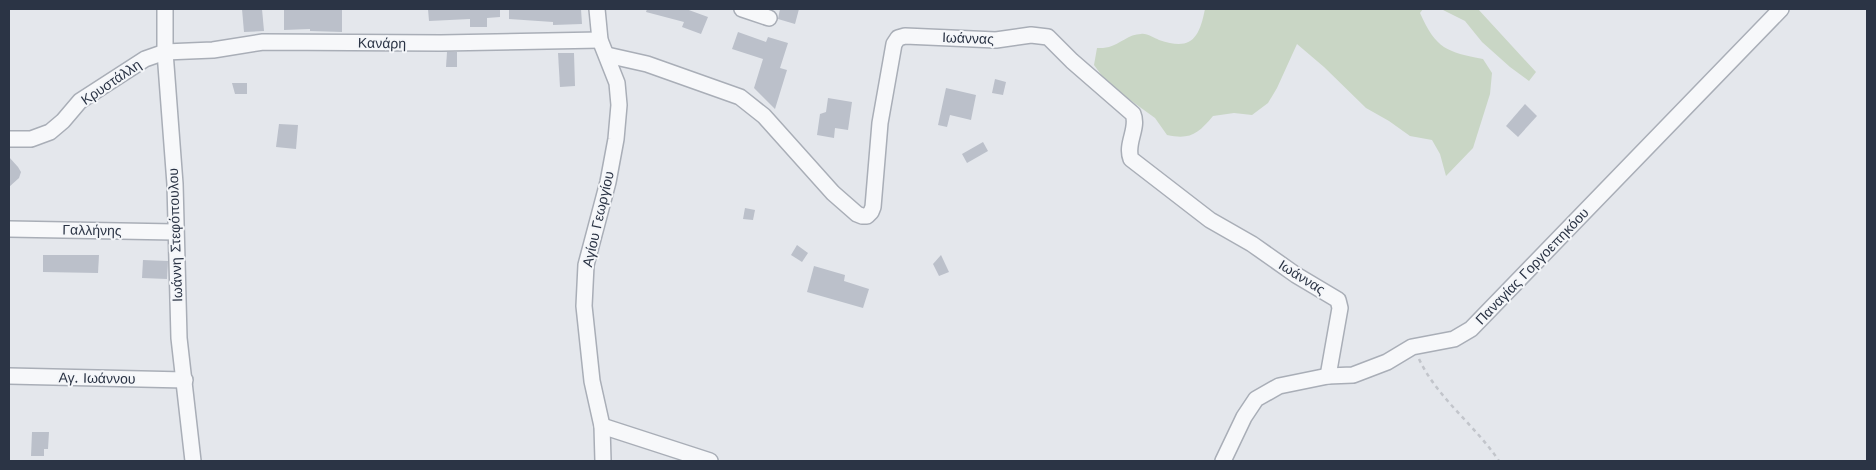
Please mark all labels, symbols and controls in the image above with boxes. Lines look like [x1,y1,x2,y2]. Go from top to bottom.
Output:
street label: Ιωάννας [942,29,994,47]
street label: Κανάρη [358,35,406,51]
street label: Κρυστάλλη [78,56,144,108]
street label: Ιωάννη Στεφόπουλου [165,168,185,302]
street label: Αγίου Γεωργίου [579,170,617,268]
street label: Παναγίας Γοργοεπηκόου [1472,204,1592,328]
street label: Γαλλήνης [62,221,122,239]
street label: Ιωάννας [1276,256,1328,298]
street label: Αγ. Ιωάννου [58,369,136,387]

